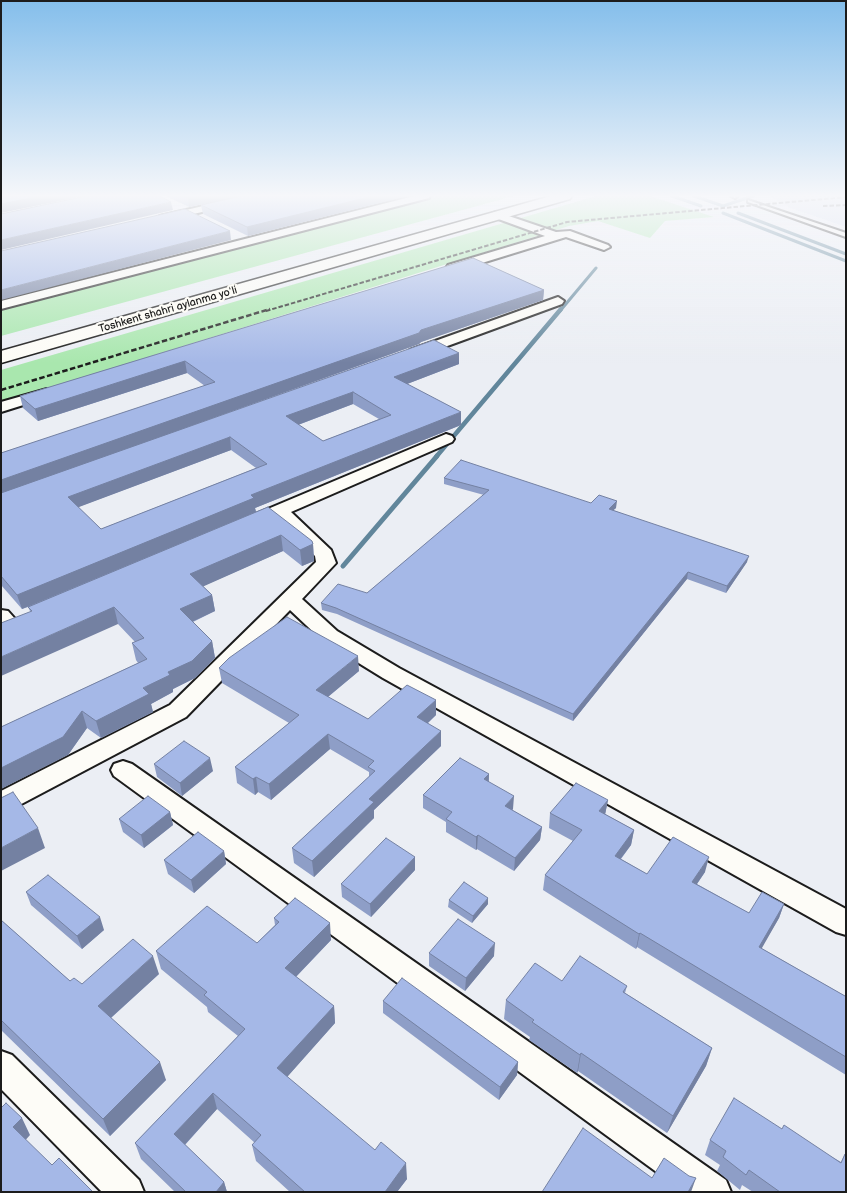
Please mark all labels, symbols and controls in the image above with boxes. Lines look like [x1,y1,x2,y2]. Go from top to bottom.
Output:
street label: Toshkent shahri aylanma yoʻli [97,284,239,336]

